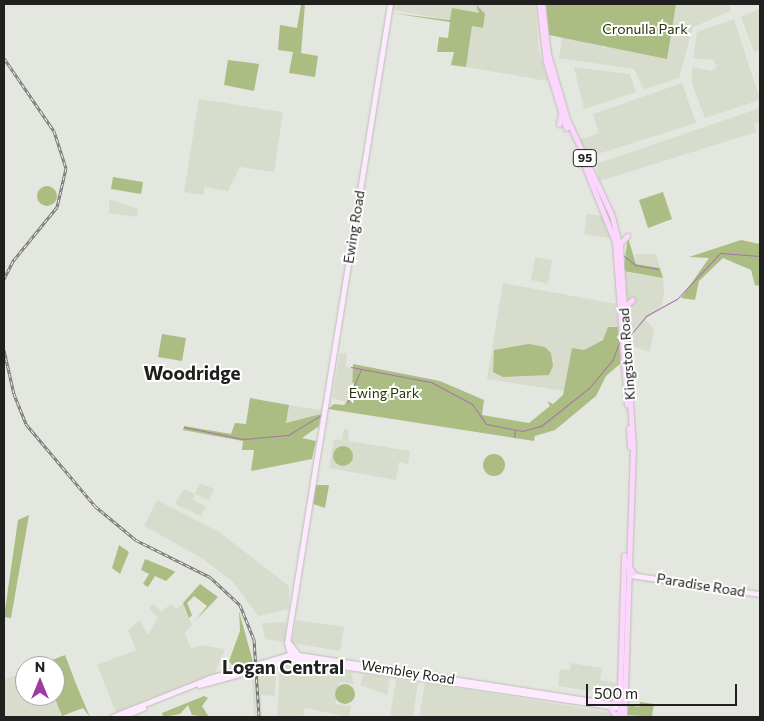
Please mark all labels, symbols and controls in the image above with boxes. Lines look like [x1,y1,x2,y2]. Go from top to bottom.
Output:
park label: Cronulla Park [602,21,688,37]
road number: 95 [572,148,598,168]
street label: Ewing Road [340,189,368,265]
street label: Kingston Road [615,307,639,401]
district label: Woodridge [144,362,240,384]
park label: Ewing Park [349,385,419,401]
street label: Paradise Road [655,570,747,600]
north arrow [15,656,65,706]
district label: Logan Central [222,656,344,678]
street label: Wembley Road [360,656,456,688]
text: N [35,658,45,675]
scale bar [589,674,740,706]
text: 500 m [594,684,638,702]

